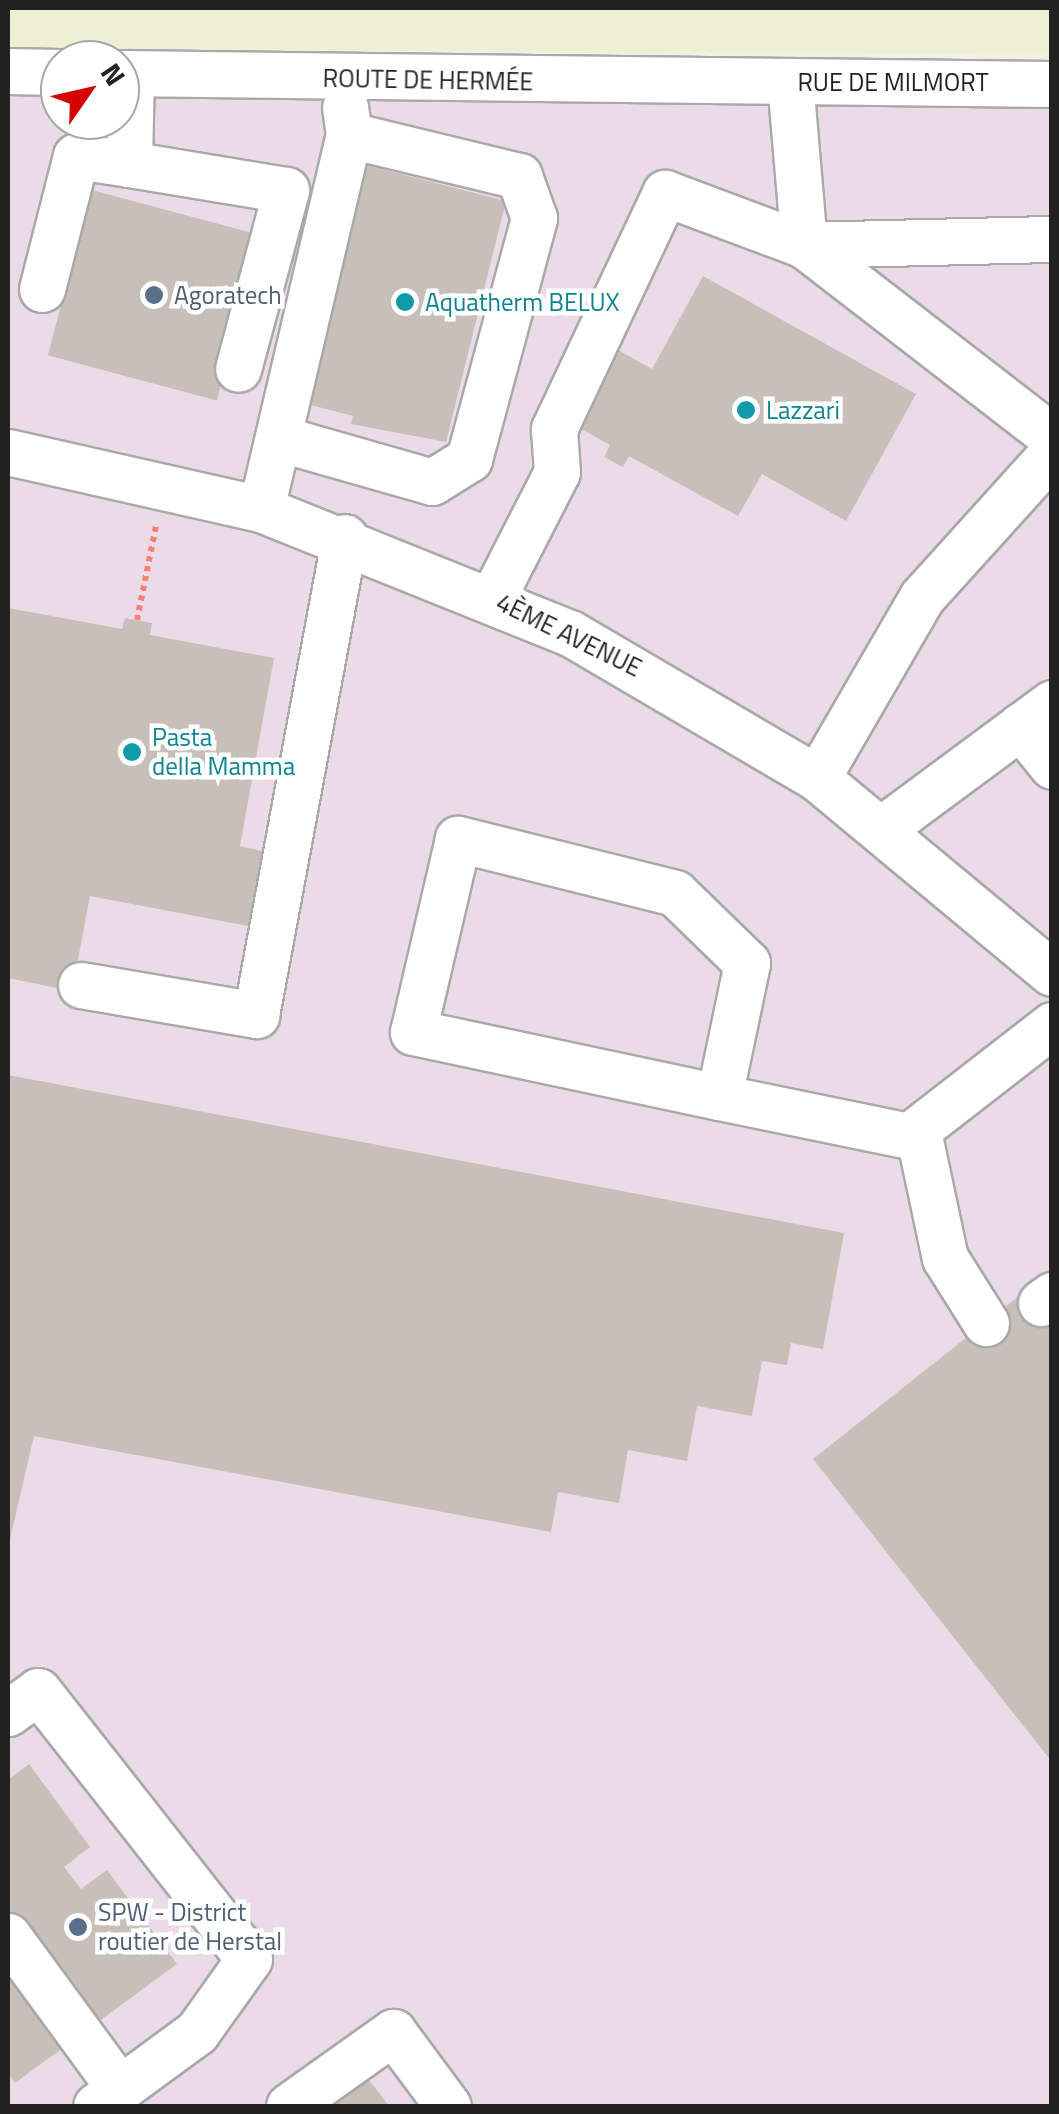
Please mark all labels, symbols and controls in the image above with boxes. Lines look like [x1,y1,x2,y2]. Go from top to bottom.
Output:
north arrow [40,40,140,140]
text: N [90,54,137,94]
street label: ROUTE DE HERMÉE [322,63,534,97]
street label: RUE DE MILMORT [797,67,989,97]
place label: Agoratech [174,280,282,310]
marker: Agoratech [143,284,165,306]
place label: Aquatherm BELUX [425,287,619,317]
marker: Aquatherm BELUX [394,291,416,313]
place label: Lazzari [766,395,840,425]
marker: Lazzari [735,399,757,421]
street label: 4ÈME AVENUE [492,587,646,683]
place label: Pasta della Mamma [152,723,295,782]
marker: Pasta della Mamma [121,741,143,763]
place label: SPW - District routier de Herstal [98,1898,282,1957]
marker: SPW - District routier de Herstal [67,1916,89,1938]

